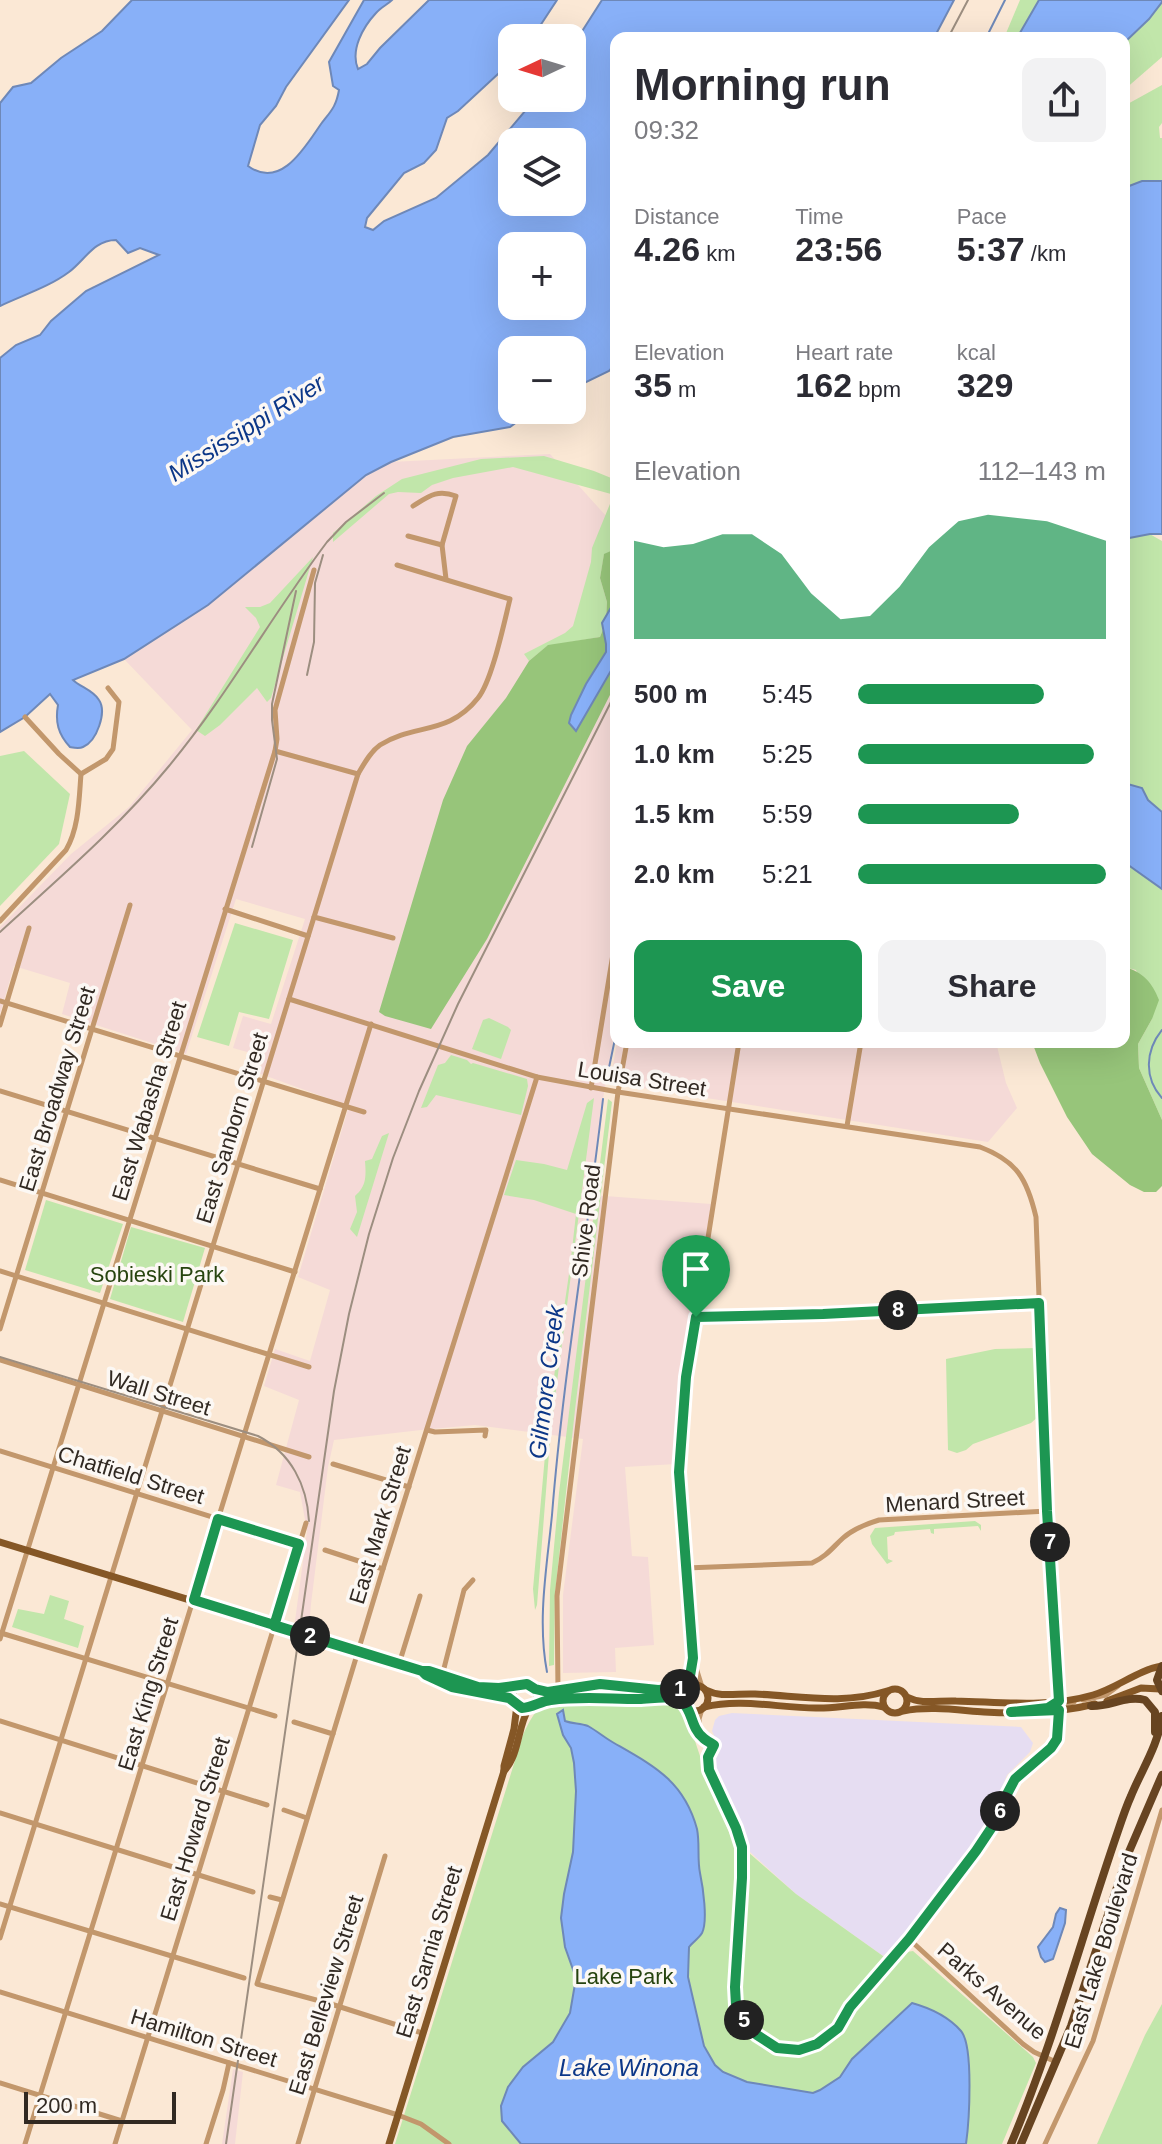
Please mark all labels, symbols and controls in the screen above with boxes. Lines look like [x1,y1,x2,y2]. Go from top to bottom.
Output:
north arrow [498,24,586,112]
map controls [498,24,586,424]
button: share [1022,58,1106,142]
text: Morning run [634,60,891,109]
text: 09:32 [634,115,699,145]
button: layers [498,128,586,216]
text: Distance [634,204,720,229]
text: Time [795,204,843,229]
text: Pace [957,204,1007,229]
text: 4.26 [634,230,700,268]
text: 23:56 [795,230,882,268]
text: 5:37 [957,230,1025,268]
button: + [498,232,586,320]
text: km [700,241,736,266]
text: /km [1025,241,1066,266]
button: − [498,336,586,424]
text: Elevation [634,340,725,365]
text: Heart rate [795,340,893,365]
text: kcal [957,340,996,365]
text: 35 [634,366,672,404]
text: 162 [795,366,852,404]
text: 329 [957,366,1013,404]
water label: Mississippi River [163,369,330,487]
text: m [672,377,696,402]
text: bpm [852,377,901,402]
text: Elevation [634,456,741,486]
text: 112–143 m [978,456,1106,486]
text: 500 m [634,679,708,709]
text: 5:45 [762,679,813,709]
text: 1.0 km [634,739,715,769]
text: 5:25 [762,739,813,769]
text: 1.5 km [634,799,715,829]
text: 5:59 [762,799,813,829]
text: 2.0 km [634,859,715,889]
text: 5:21 [762,859,813,889]
button: Save [634,940,862,1032]
button: Share [878,940,1106,1032]
street label: East Broadway Street [14,984,100,1194]
street label: East Wabasha Street [107,998,191,1204]
street label: East Sanborn Street [191,1030,273,1226]
street label: Louisa Street [576,1057,708,1101]
street label: Shive Road [567,1163,605,1279]
pin [662,1235,730,1317]
icon: arrive [674,1247,718,1291]
park label: Sobieski Park [90,1262,225,1287]
pin: 8 [878,1290,918,1330]
text: 8 [892,1297,904,1322]
water label: Gilmore Creek [523,1302,569,1460]
street label: Wall Street [104,1365,214,1421]
street label: Chatfield Street [55,1441,207,1509]
street label: East Mark Street [344,1443,416,1607]
street label: Menard Street [885,1485,1025,1517]
pin: 7 [1030,1522,1070,1562]
text: 7 [1044,1529,1056,1554]
street label: East King Street [113,1614,183,1774]
pin: 2 [290,1616,330,1656]
text: 2 [304,1623,316,1648]
pin: 1 [660,1669,700,1709]
text: 1 [674,1676,686,1701]
street label: East Howard Street [155,1734,235,1924]
pin: 6 [980,1791,1020,1831]
text: 6 [994,1798,1006,1823]
street label: East Lake Boulevard [1059,1850,1143,2052]
street label: East Sarnia Street [391,1863,467,2041]
street label: East Belleview Street [284,1892,368,2098]
street label: Parks Avenue [933,1937,1051,2045]
park label: Lake Park [574,1964,675,1989]
pin: 5 [724,2000,764,2040]
street label: Hamilton Street [128,2004,280,2072]
text: 5 [738,2007,750,2032]
water label: Lake Winona [559,2054,699,2081]
scale bar [24,2088,176,2124]
text: 200 m [36,2093,97,2118]

